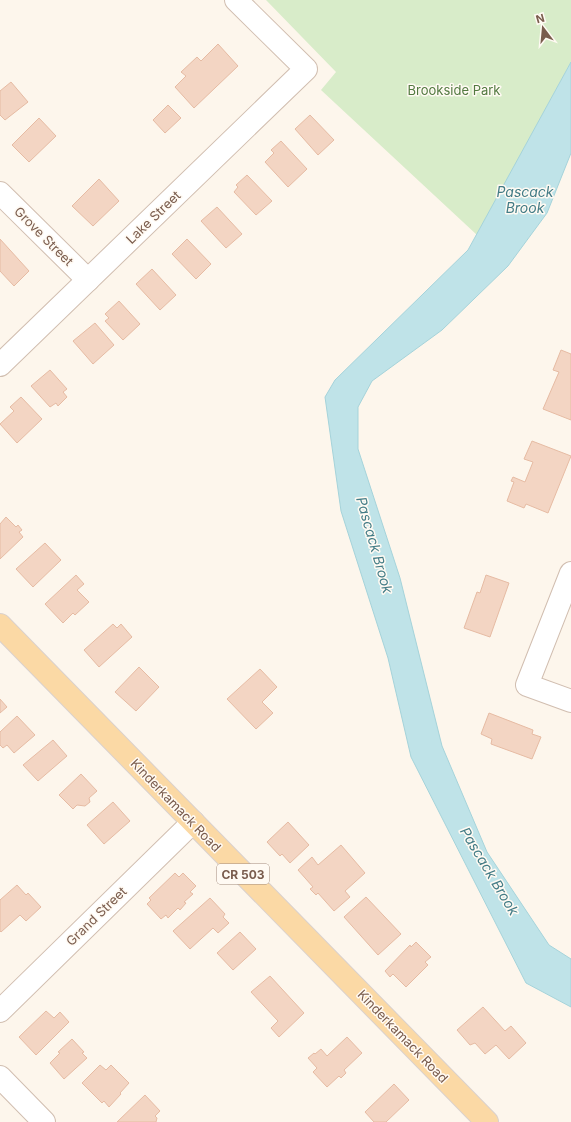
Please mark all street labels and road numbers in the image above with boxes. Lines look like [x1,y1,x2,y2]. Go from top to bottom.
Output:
street label: Lake Street [122,187,184,247]
street label: Grove Street [11,203,77,269]
street label: Kinderkamack Road [127,755,225,855]
road number: CR 503 [217,864,269,884]
street label: Grand Street [62,883,130,949]
street label: Kinderkamack Road [354,986,452,1086]

